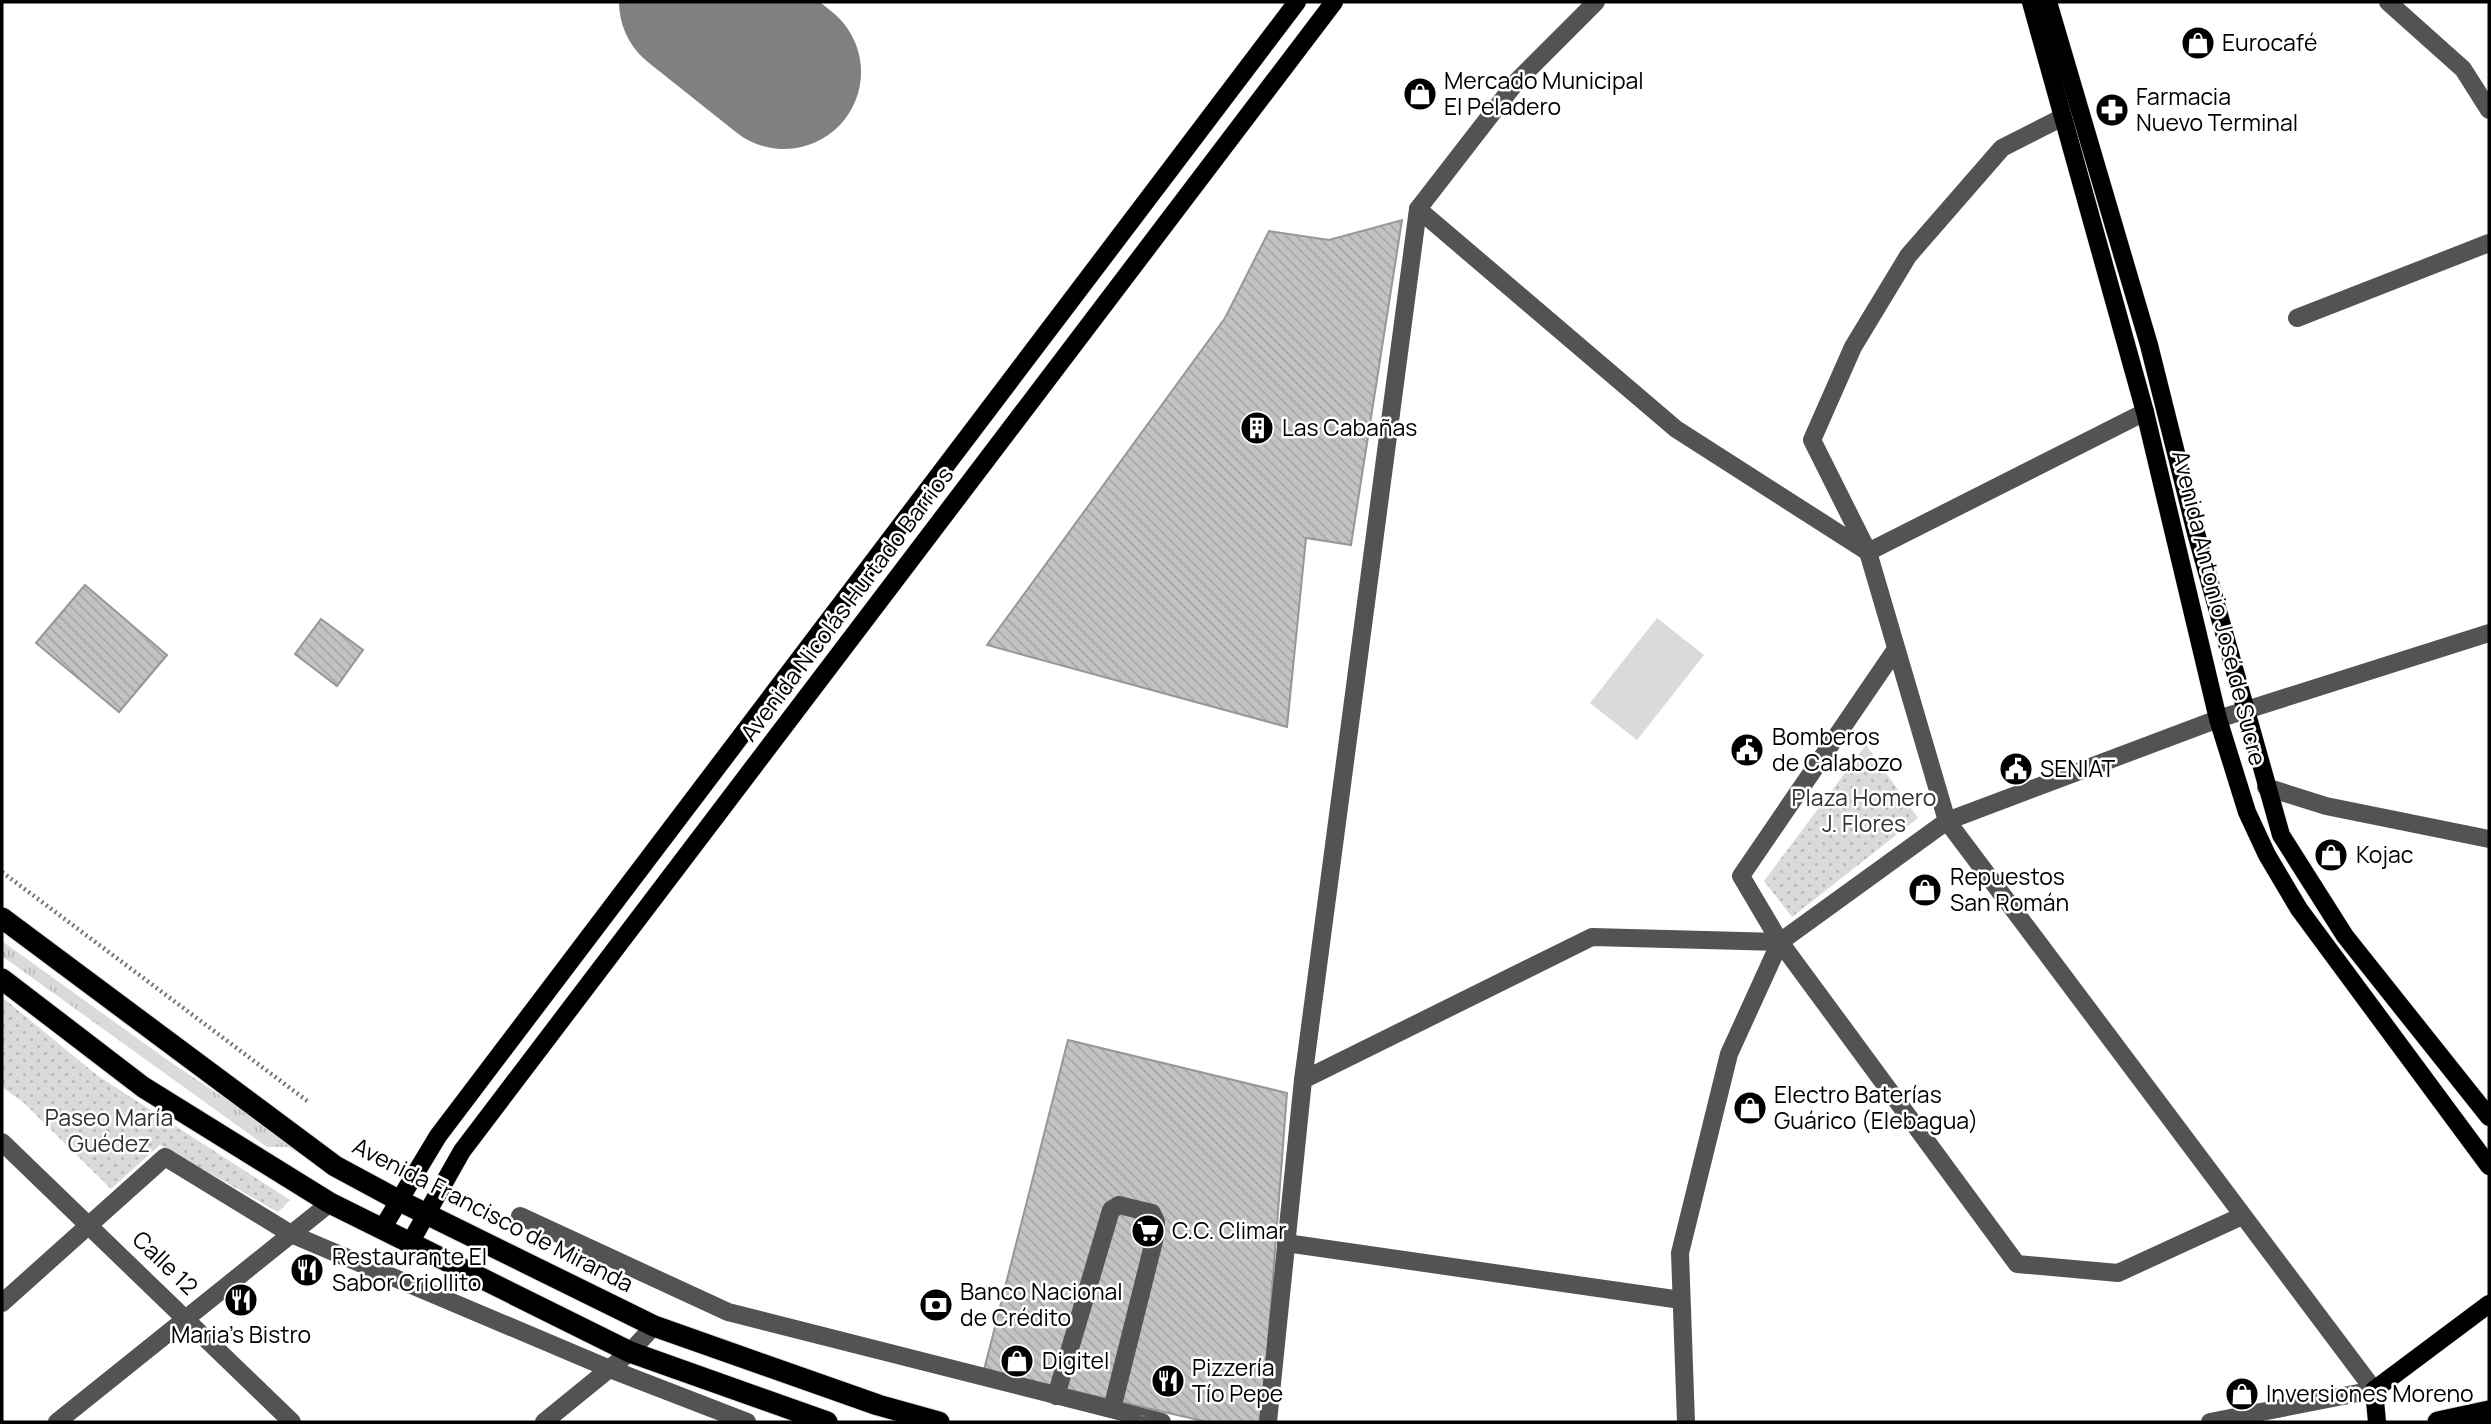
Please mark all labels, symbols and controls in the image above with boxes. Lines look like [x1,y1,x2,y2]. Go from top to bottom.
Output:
shop icon: Eurocafé [2179,24,2217,62]
place label: Eurocafé [2222,26,2317,58]
place label: Mercado Municipal El Peladero [1444,64,1644,122]
shop icon: Mercado Municipal El Peladero [1401,75,1439,113]
place label: Farmacia Nuevo Terminal [2136,80,2298,138]
pharmacy icon: Farmacia Nuevo Terminal [2093,91,2131,129]
building icon: Las Cabañas [1238,409,1276,447]
place label: Las Cabañas [1282,411,1417,443]
street label: Avenida Antonio José de Sucre [2165,447,2275,769]
street label: Avenida Nicolás Hurtado Barrios [732,460,960,747]
place label: Bomberos de Calabozo [1772,720,1903,778]
public building icon: Bomberos de Calabozo [1728,731,1766,769]
public building icon: SENIAT [1997,750,2035,788]
place label: SENIAT [2040,752,2116,784]
park label: Plaza Homero J. Flores [1792,781,1936,839]
shop icon: Kojac [2312,836,2350,874]
place label: Kojac [2356,838,2414,870]
place label: Repuestos San Román [1950,860,2069,918]
shop icon: Repuestos San Román [1906,871,1944,909]
place label: Electro Baterías Guárico (Elebagua) [1774,1078,1978,1136]
shop icon: Electro Baterías Guárico (Elebagua) [1731,1089,1769,1127]
park label: Paseo María Guédez [45,1101,173,1159]
street label: Avenida Francisco de Miranda [348,1129,639,1299]
supermarket icon: C.C. Climar [1129,1212,1167,1250]
place label: C.C. Climar [1172,1214,1287,1246]
street label: Calle 12 [126,1223,206,1302]
place label: Restaurante El Sabor Criollito [332,1240,487,1298]
restaurant icon: Restaurante El Sabor Criollito [288,1251,326,1289]
place label: Banco Nacional de Crédito [960,1275,1123,1333]
restaurant icon: Maria's Bistro [222,1281,260,1319]
bank icon: Banco Nacional de Crédito [917,1286,955,1324]
place label: Maria's Bistro [171,1318,311,1350]
shop icon: Digitel [998,1342,1036,1380]
place label: Digitel [1042,1344,1109,1376]
place label: Pizzería Tío Pepe [1192,1351,1283,1409]
restaurant icon: Pizzería Tío Pepe [1149,1362,1187,1400]
shop icon: Inversiones Moreno [2223,1375,2261,1413]
place label: Inversiones Moreno [2266,1377,2474,1409]

